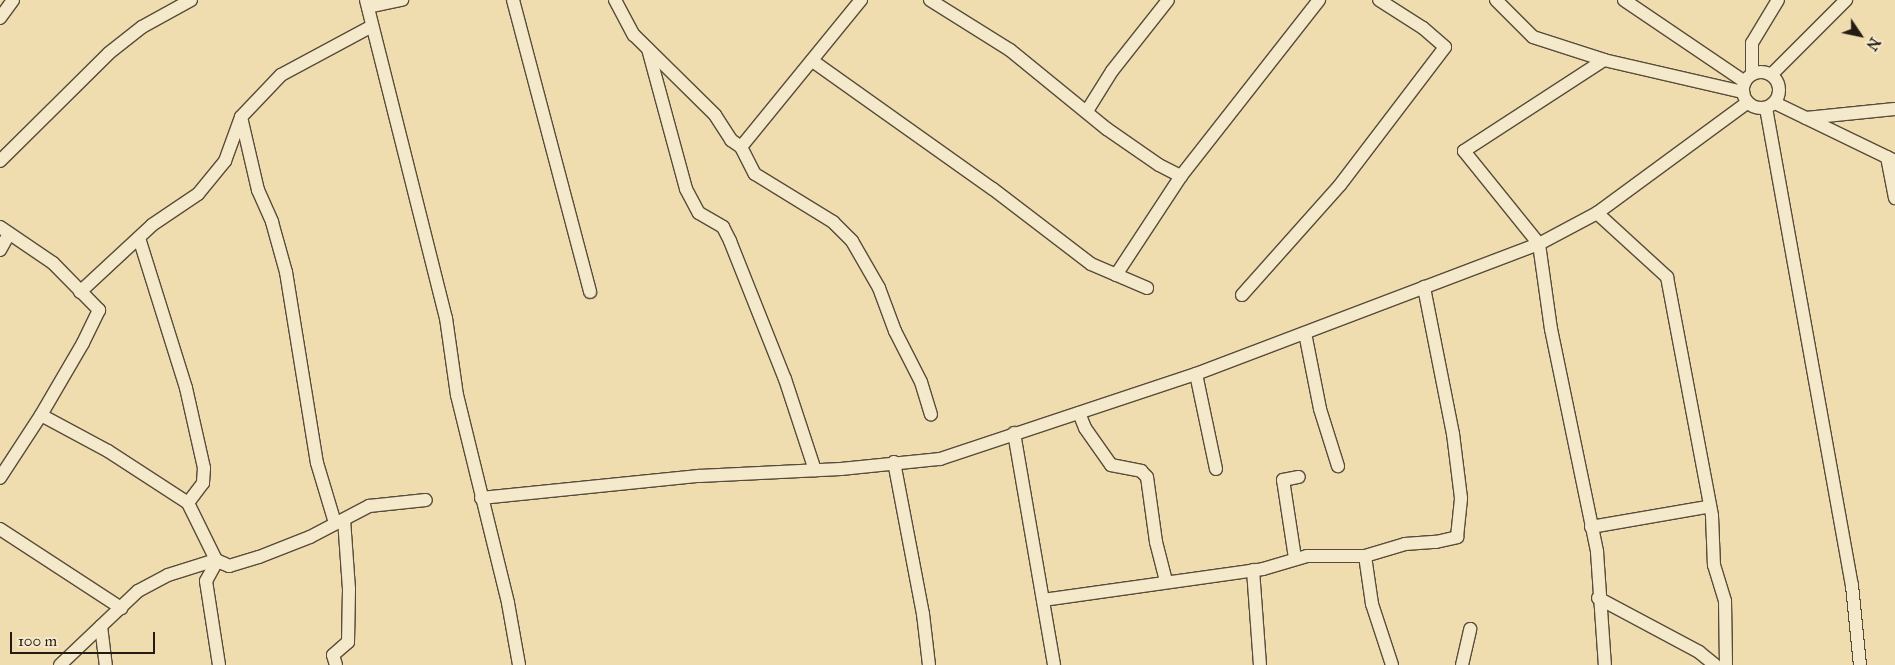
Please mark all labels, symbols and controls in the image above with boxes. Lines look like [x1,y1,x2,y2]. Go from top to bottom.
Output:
north arrow [1835,10,1885,60]
text: N [1862,34,1883,53]
scale bar [12,622,158,654]
text: 100 m [18,632,57,650]

